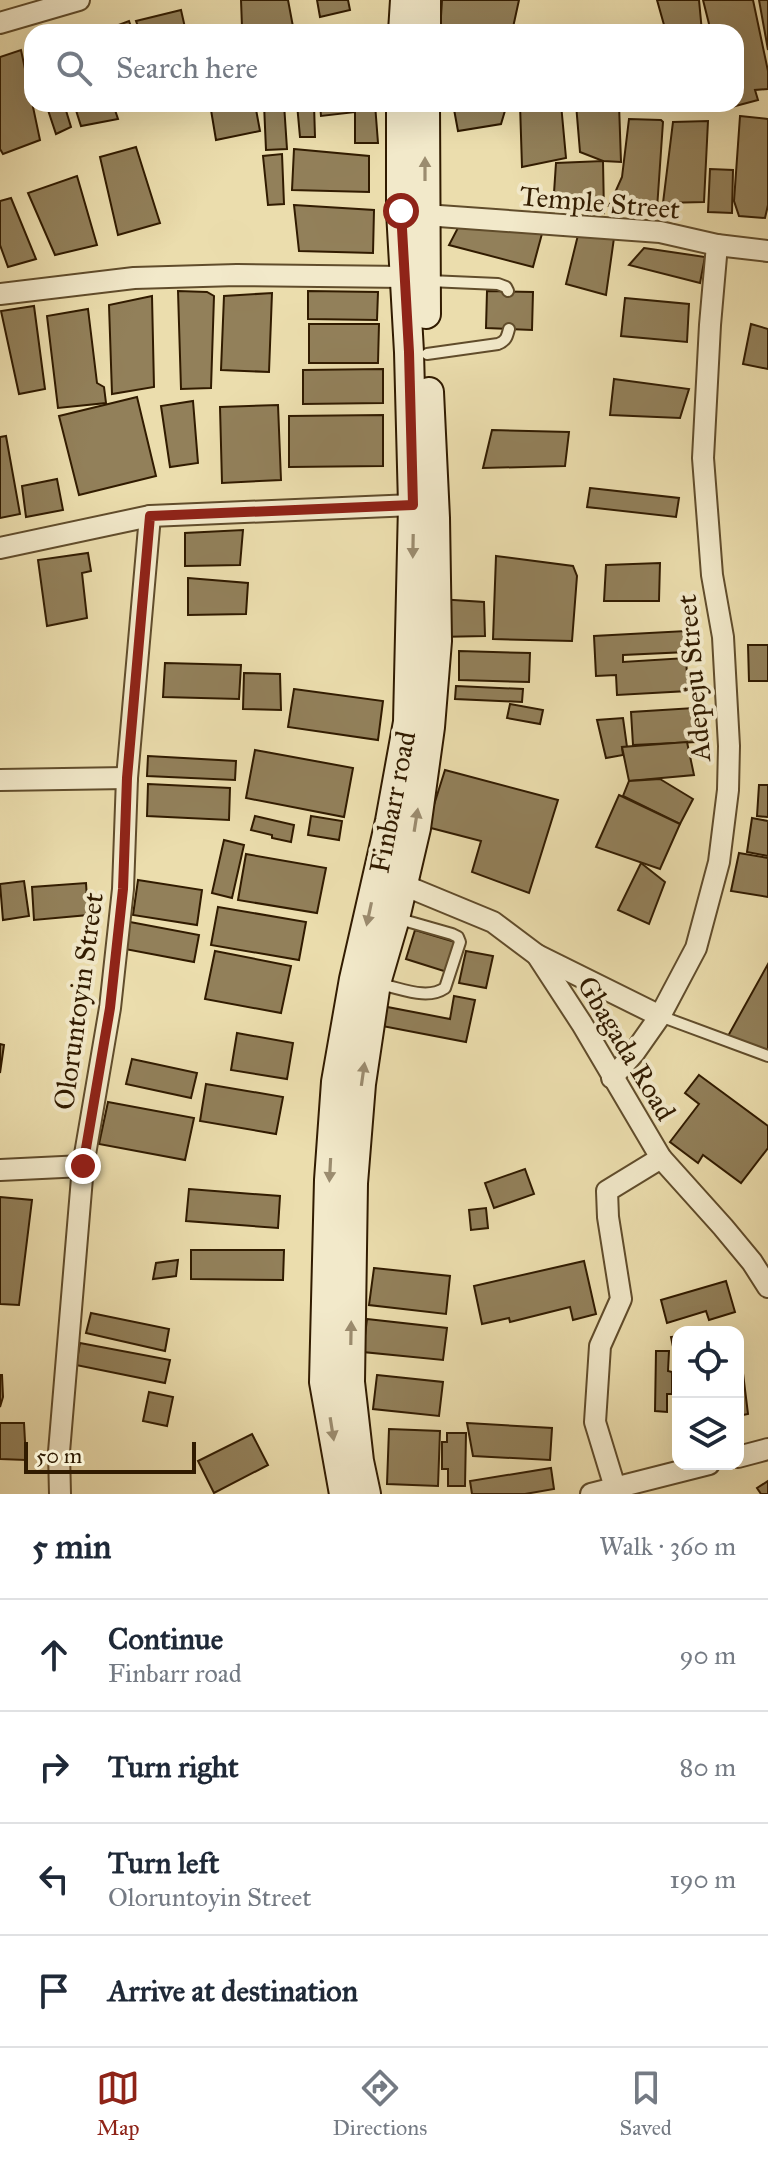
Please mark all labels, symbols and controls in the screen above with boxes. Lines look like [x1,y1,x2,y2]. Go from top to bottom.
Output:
search box [24,24,744,112]
icon: search [52,46,96,90]
text: Search here [116,50,258,86]
one-way arrow [419,156,431,181]
street label: Temple Street [518,178,682,227]
route start [383,193,419,229]
one-way arrow [406,534,419,559]
street label: Adepeju Street [669,593,718,764]
street label: Finbarr road [362,728,423,876]
one-way arrow [411,807,423,832]
street label: Oloruntoyin Street [46,890,111,1112]
one-way arrow [362,901,375,926]
street label: Gbagada Road [570,970,683,1127]
one-way arrow [357,1061,370,1086]
route end [65,1148,101,1184]
one-way arrow [323,1158,336,1183]
one-way arrow [344,1320,357,1345]
map controls [672,1326,744,1470]
button: locate [672,1326,744,1398]
button: layers [672,1398,744,1470]
one-way arrow [326,1417,339,1442]
scale bar [24,1438,196,1474]
text: 50 m [36,1442,82,1469]
text: 5 min [32,1526,111,1567]
text: Walk · 360 m [599,1530,736,1562]
text: Continue [108,1621,223,1657]
icon: ahead [32,1633,76,1677]
text: 90 m [679,1639,736,1671]
text: Finbarr road [108,1657,242,1689]
icon: right [32,1745,76,1789]
text: Turn right [108,1749,239,1785]
text: 80 m [680,1751,736,1783]
text: Turn left [108,1845,219,1881]
icon: left [32,1857,76,1901]
text: 190 m [669,1863,736,1895]
text: Oloruntoyin Street [108,1881,312,1913]
icon: arrive [32,1969,76,2013]
text: Arrive at destination [108,1973,358,2009]
tab: Map [96,2066,140,2141]
tab: Directions [332,2066,427,2141]
tab: Saved [620,2066,672,2141]

